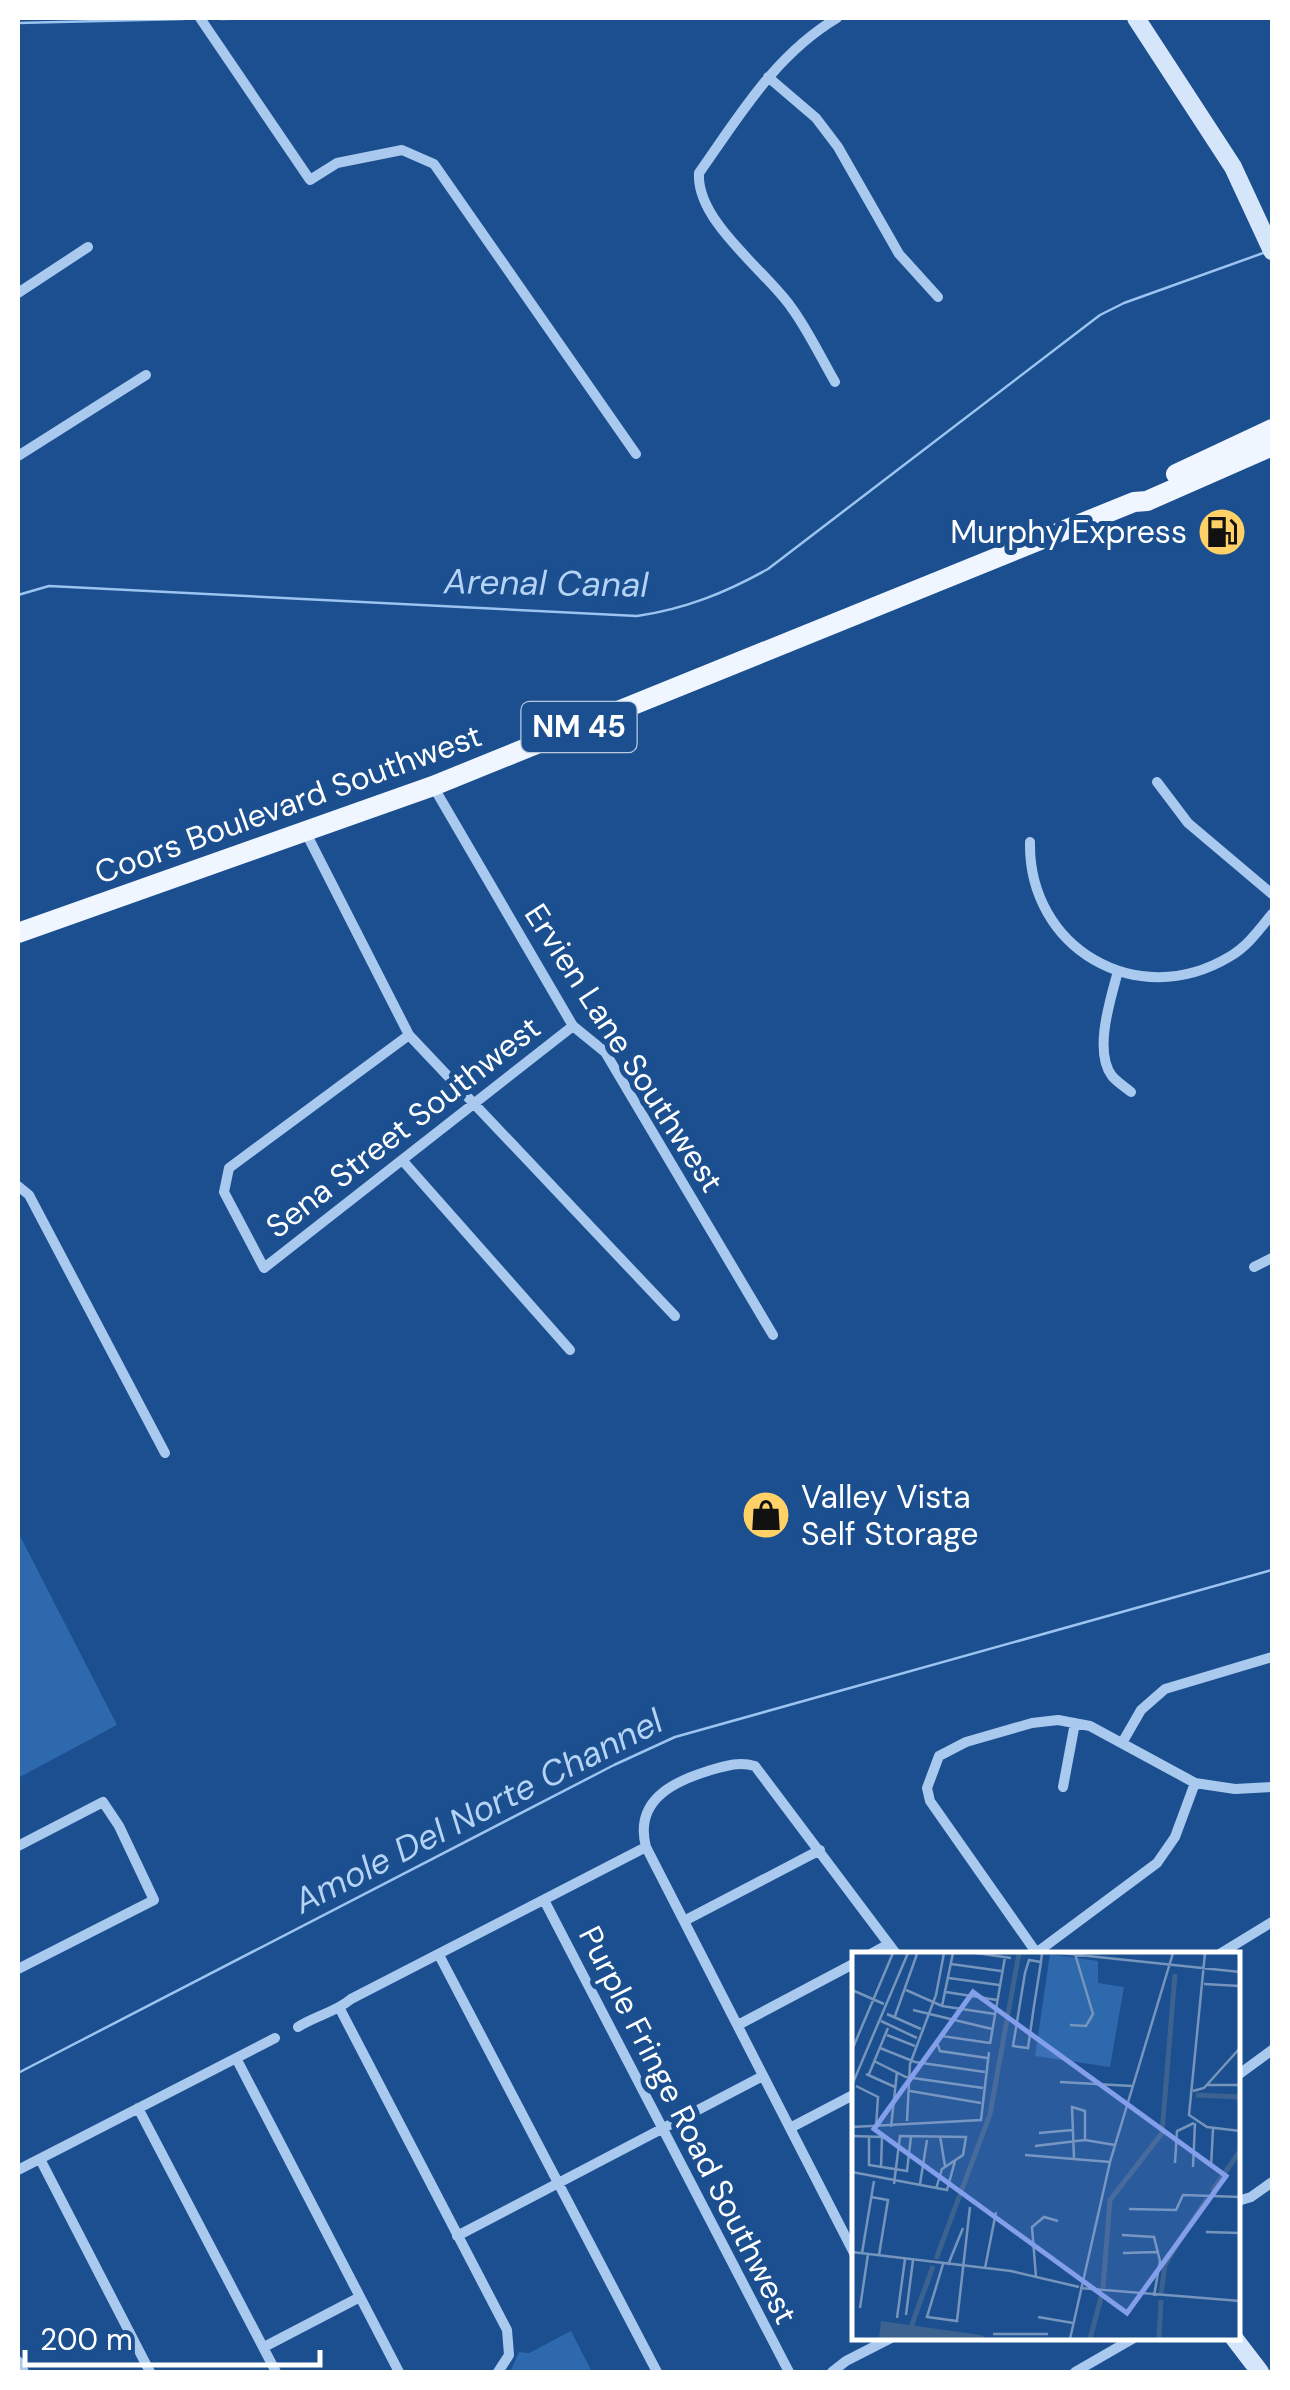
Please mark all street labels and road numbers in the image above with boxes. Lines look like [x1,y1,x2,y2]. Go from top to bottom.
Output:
road number: NM 45 [522,702,636,752]
street label: Coors Boulevard Southwest [89,714,487,894]
street label: Ervien Lane Southwest [515,896,733,1200]
street label: Sena Street Southwest [257,1007,549,1247]
street label: Purple Fringe Road Southwest [569,1919,807,2331]

